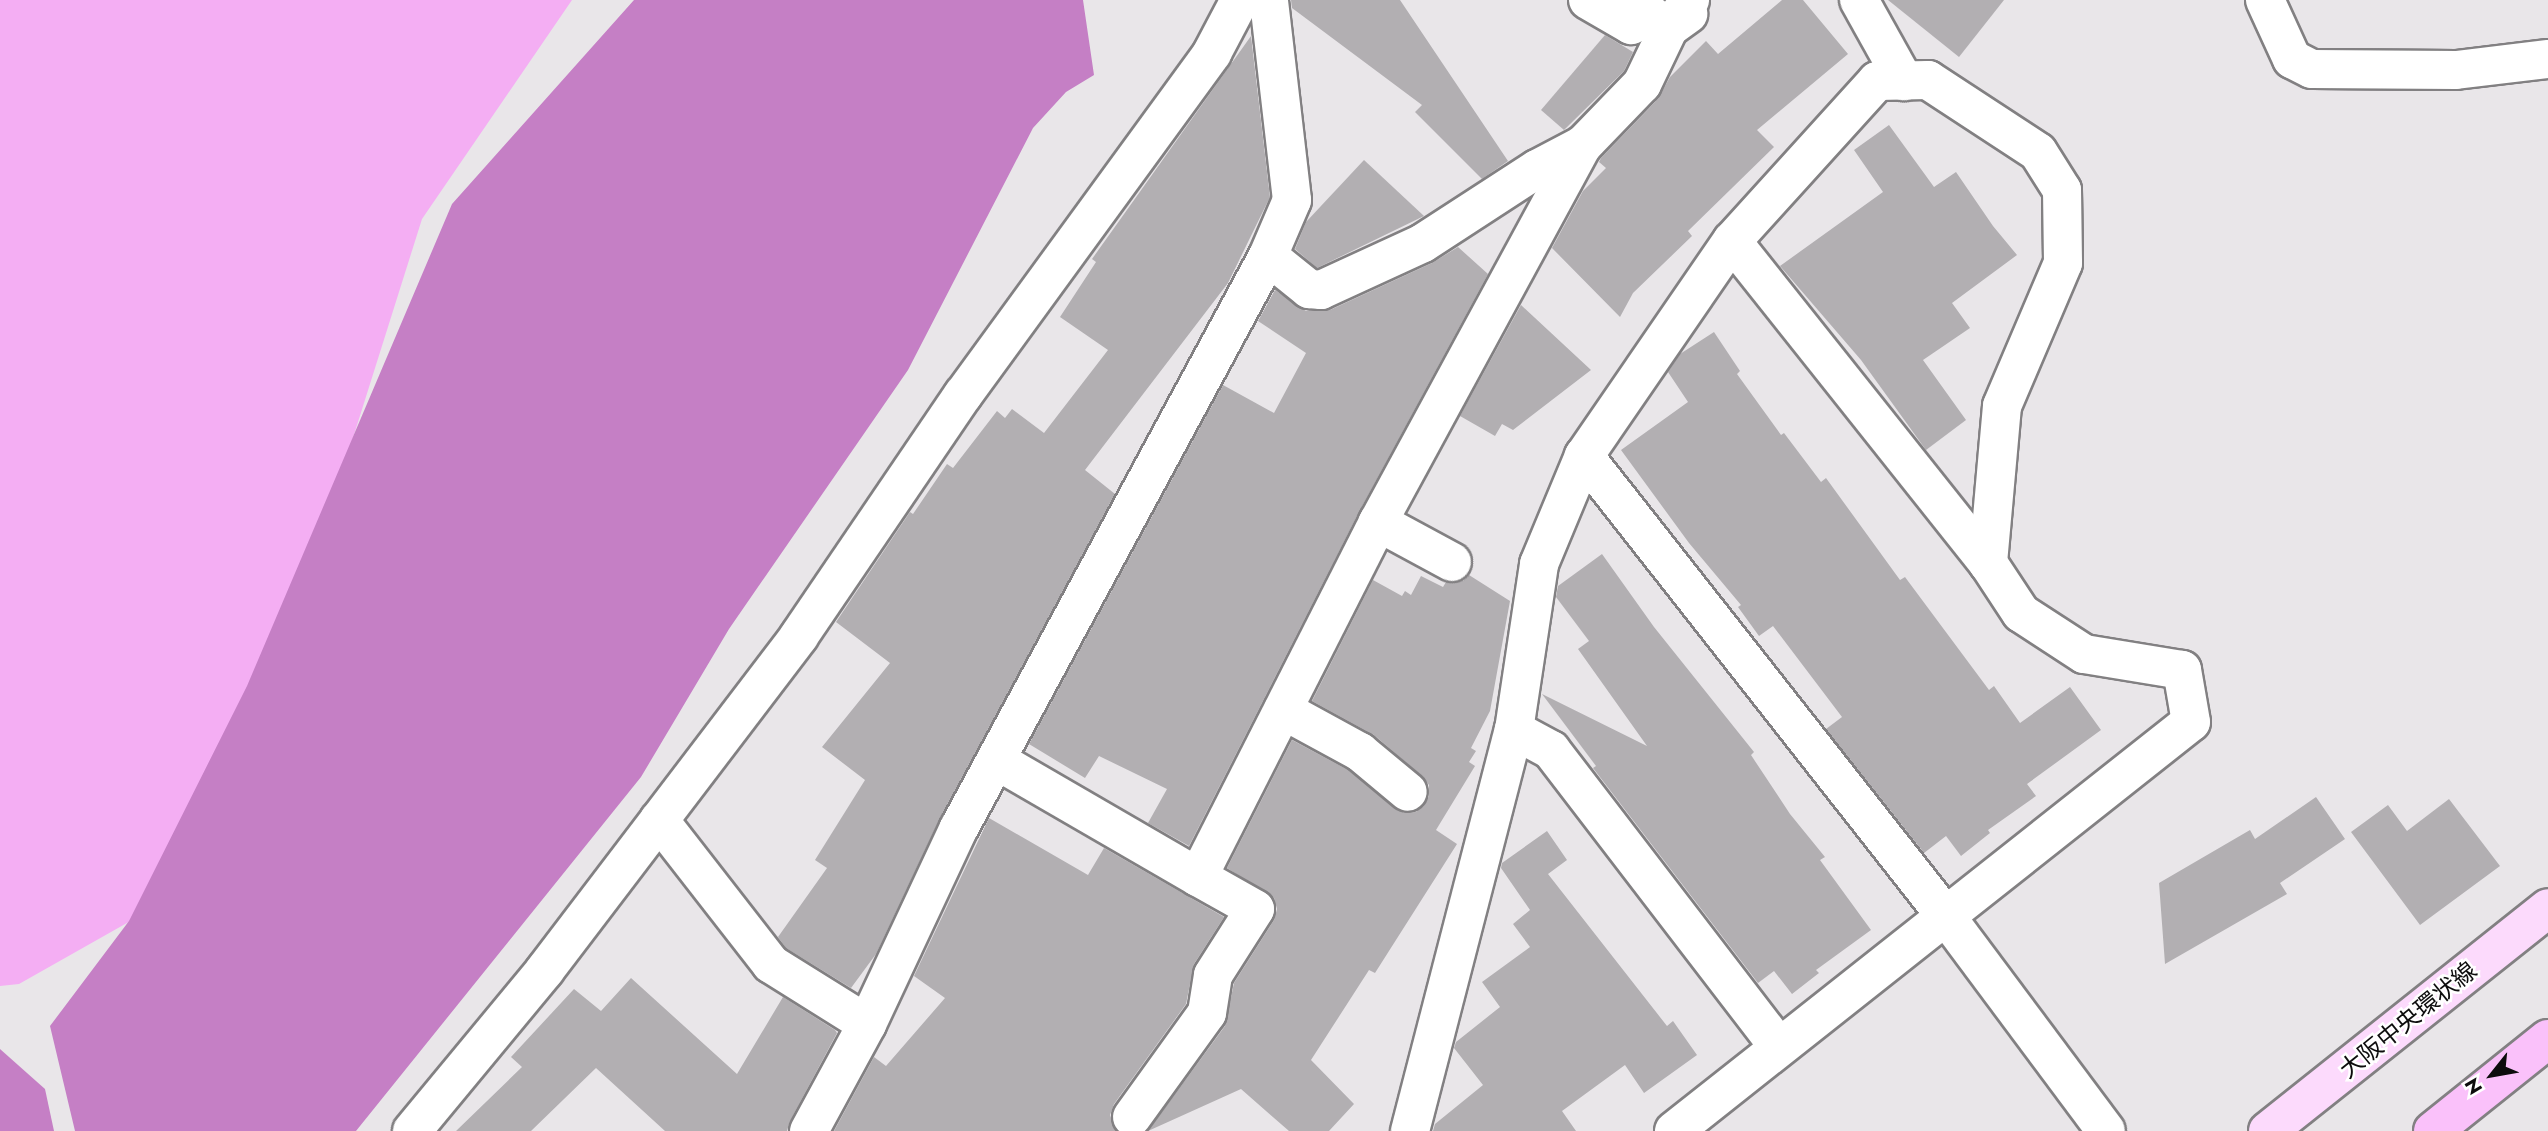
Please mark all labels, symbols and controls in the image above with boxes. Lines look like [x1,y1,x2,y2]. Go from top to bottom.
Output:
street label: 大阪中央環状線 [2334,956,2482,1084]
north arrow [2457,1040,2527,1110]
text: N [2458,1073,2489,1099]

